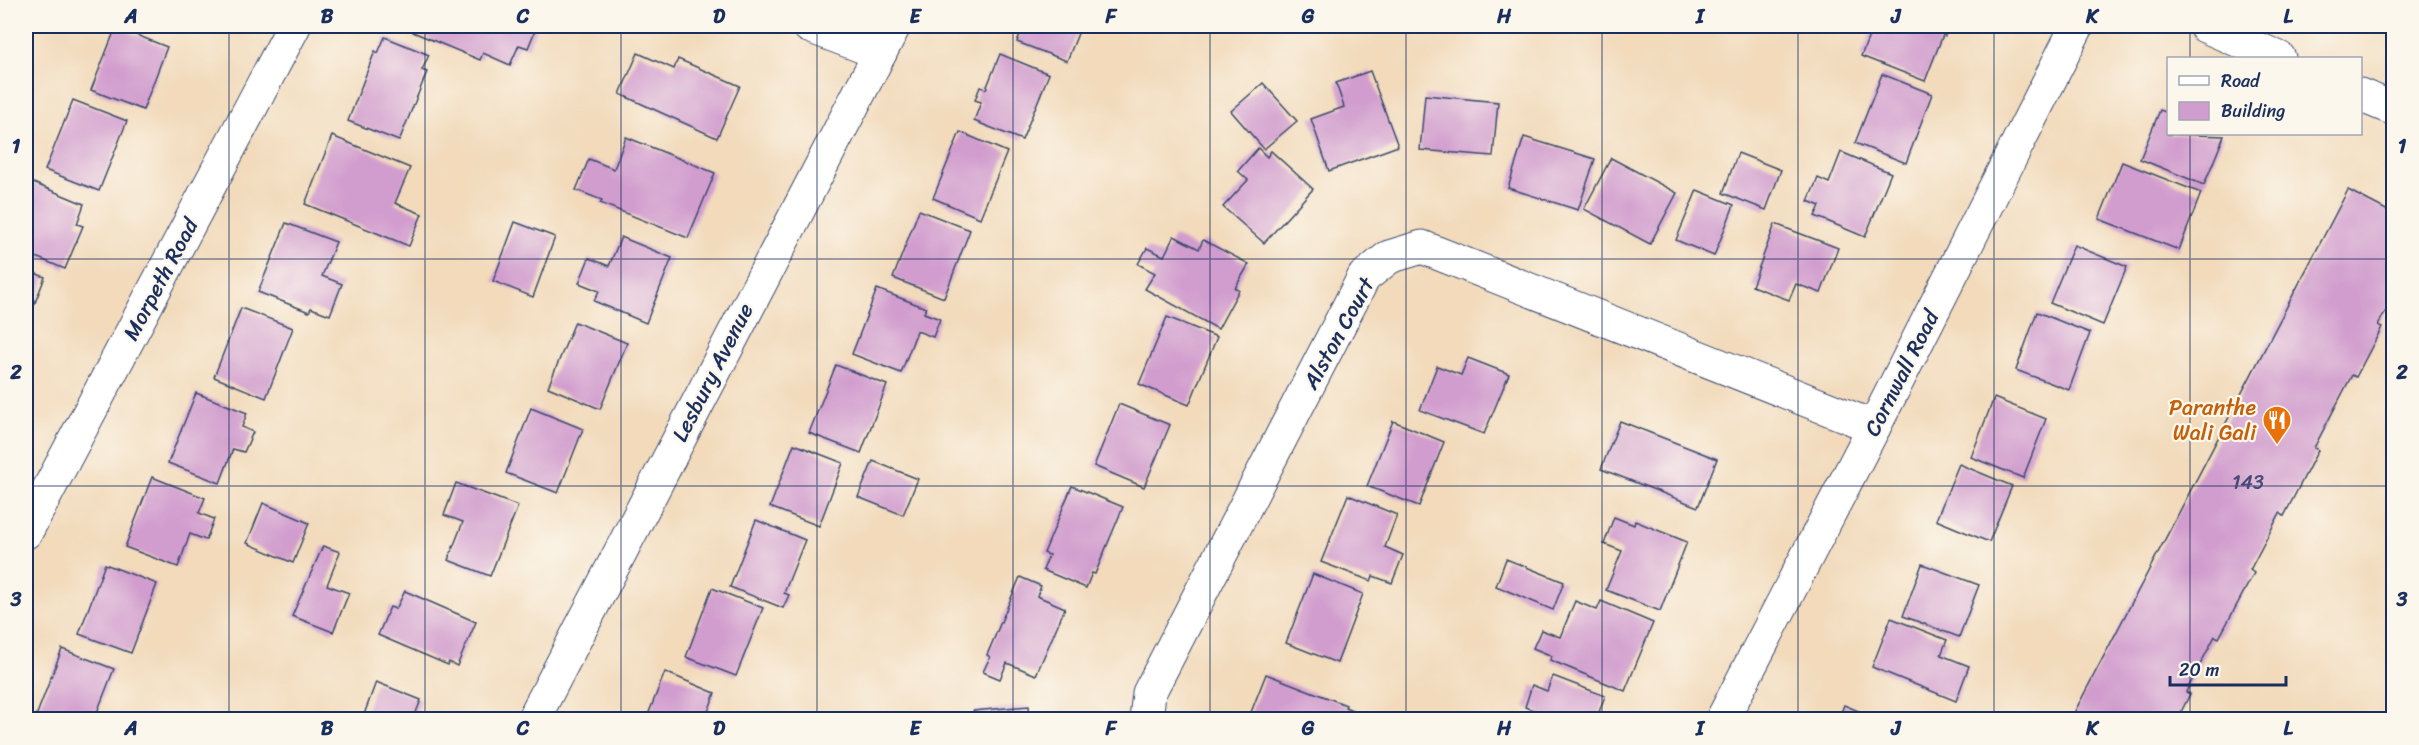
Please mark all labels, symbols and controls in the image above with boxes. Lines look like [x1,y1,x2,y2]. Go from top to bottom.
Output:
text: A [123,0,138,34]
text: B [321,0,334,34]
text: C [516,0,530,34]
text: D [713,0,726,34]
text: E [909,0,922,34]
text: F [1105,0,1118,34]
text: G [1301,0,1315,34]
text: H [1496,0,1512,34]
text: I [1695,0,1706,34]
text: J [1890,0,1902,34]
text: K [2085,0,2100,34]
text: L [2283,0,2293,34]
legend [2167,57,2362,135]
text: Road [2221,65,2261,97]
text: Building [2221,95,2285,127]
text: 1 [12,129,21,164]
text: 1 [2398,129,2407,164]
street label: Morpeth Road [112,210,210,348]
street label: Alston Court [1291,269,1386,397]
street label: Lesbury Avenue [661,296,764,449]
street label: Cornwall Road [1853,302,1951,443]
text: 2 [9,355,22,390]
text: 2 [2395,355,2408,390]
place label: Paranthe Wali Gali [2169,388,2257,452]
restaurant icon: Paranthe Wali Gali [2261,404,2293,446]
house number: 143 [2232,465,2264,500]
text: 3 [10,582,22,617]
text: 3 [2396,582,2408,617]
scale bar [2170,649,2286,687]
text: 20 m [2179,654,2219,686]
text: A [123,711,138,745]
text: B [321,711,334,745]
text: C [516,711,530,745]
text: D [713,711,726,745]
text: E [909,711,922,745]
text: F [1105,711,1118,745]
text: G [1301,711,1315,745]
text: H [1496,711,1512,745]
text: I [1695,711,1706,745]
text: J [1890,711,1902,745]
text: K [2085,711,2100,745]
text: L [2283,711,2293,745]

